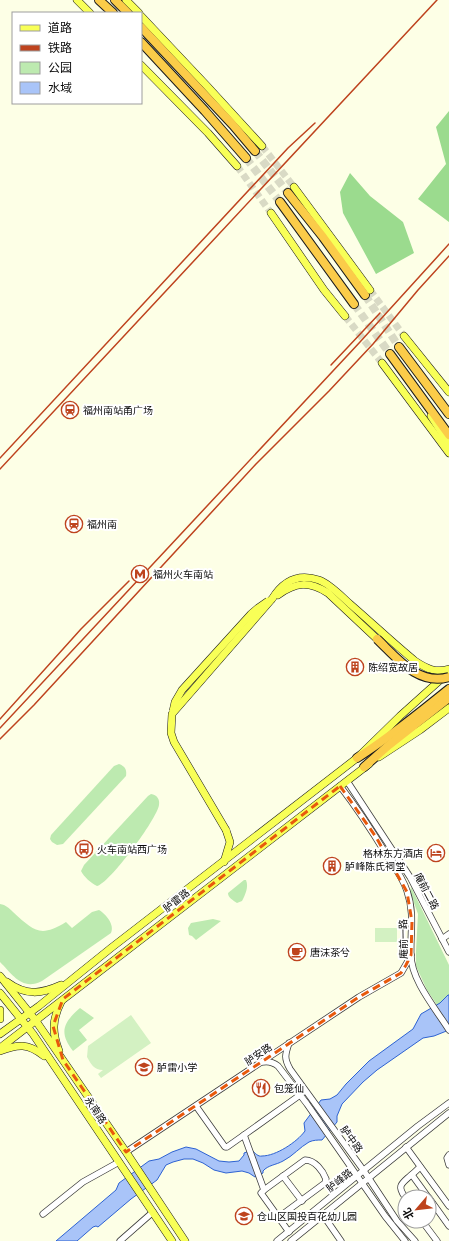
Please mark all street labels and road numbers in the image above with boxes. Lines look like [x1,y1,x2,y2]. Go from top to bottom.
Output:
street label: 庵前二路 [411,871,442,912]
street label: 胪雷路 [160,886,192,915]
street label: 庵前一路 [397,919,410,959]
street label: 胪安路 [242,1041,274,1068]
street label: 永南路 [82,1094,109,1126]
street label: 胪中路 [338,1123,366,1155]
street label: 胪峰路 [324,1166,355,1195]

